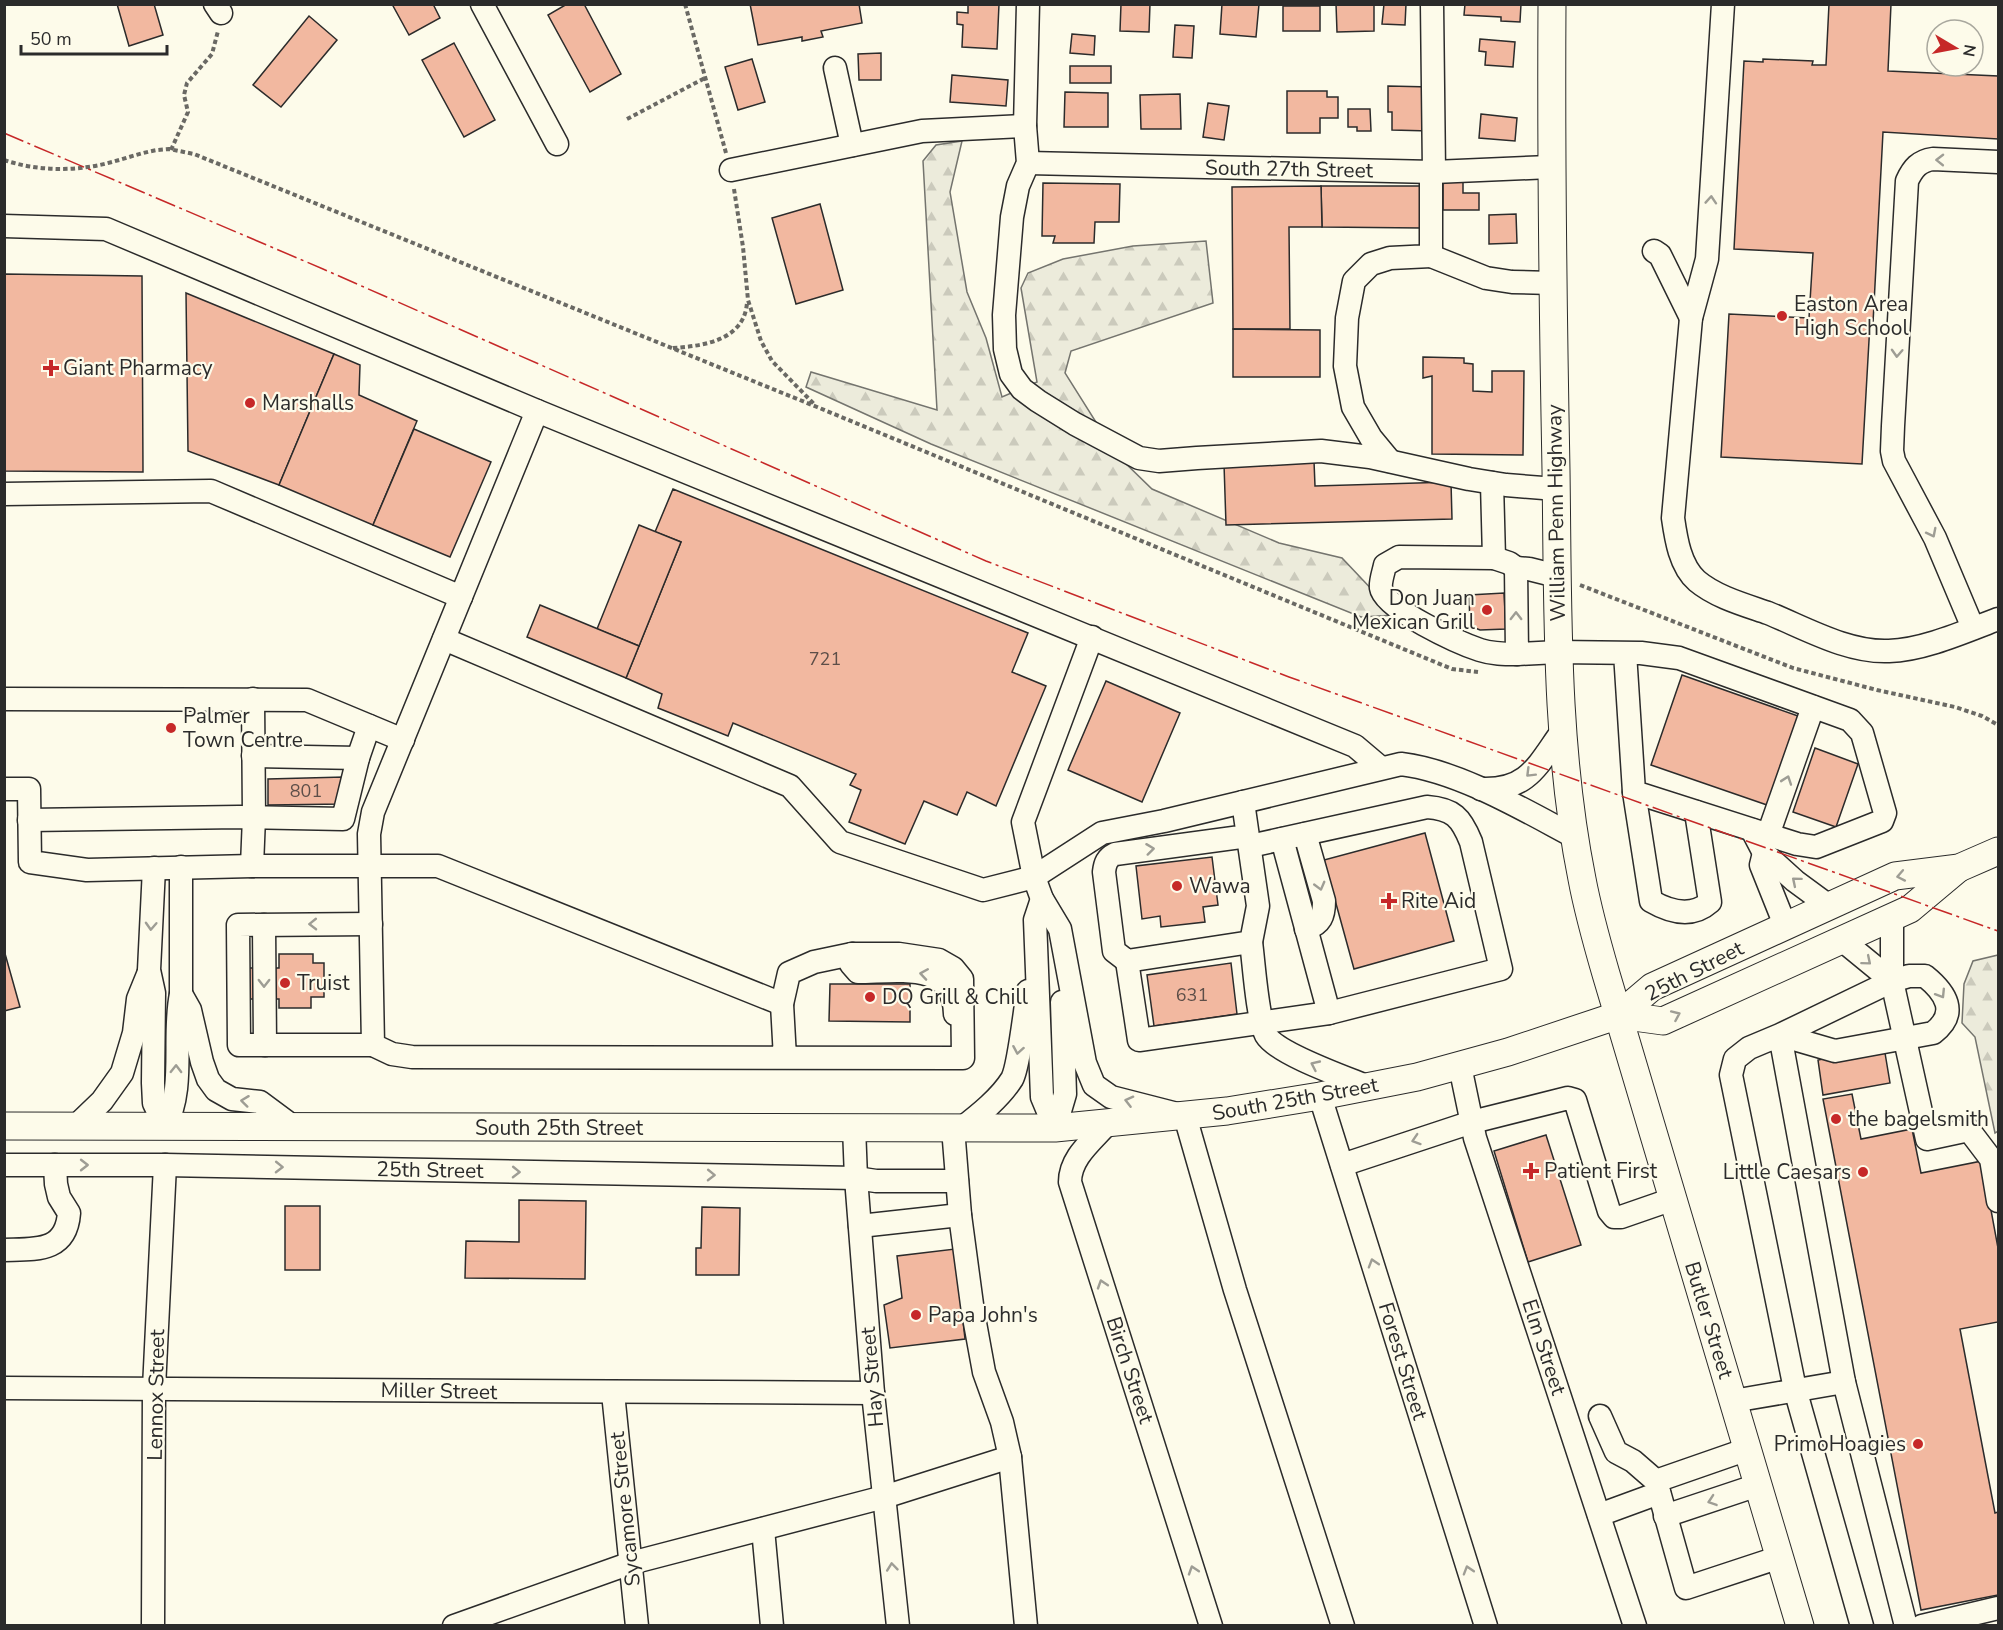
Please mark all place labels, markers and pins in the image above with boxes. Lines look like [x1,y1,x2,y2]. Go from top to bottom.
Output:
place label: Easton Area High School [1794,290,1909,342]
marker: Easton Area High School [1775,309,1789,323]
place label: Giant Pharmacy [63,354,213,382]
marker: Giant Pharmacy [44,361,58,375]
place label: Marshalls [262,389,354,417]
marker: Marshalls [243,396,257,410]
place label: Don Juan Mexican Grill [1352,584,1476,636]
marker: Don Juan Mexican Grill [1480,603,1494,617]
place label: Palmer Town Centre [183,702,303,754]
marker: Palmer Town Centre [164,721,178,735]
place label: Wawa [1189,872,1251,900]
marker: Wawa [1170,879,1184,893]
place label: Rite Aid [1401,887,1476,915]
marker: Rite Aid [1382,894,1396,908]
place label: Truist [297,969,350,997]
marker: Truist [278,976,292,990]
place label: DQ Grill & Chill [882,983,1029,1011]
marker: DQ Grill & Chill [863,990,877,1004]
place label: the bagelsmith [1848,1105,1989,1133]
marker: the bagelsmith [1829,1112,1843,1126]
place label: Patient First [1544,1157,1658,1185]
place label: Little Caesars [1723,1158,1851,1186]
marker: Patient First [1522,1162,1540,1180]
marker: Little Caesars [1856,1165,1870,1179]
place label: Papa John's [928,1301,1038,1329]
marker: Papa John's [909,1308,923,1322]
place label: PrimoHoagies [1774,1430,1906,1458]
marker: PrimoHoagies [1911,1437,1925,1451]

